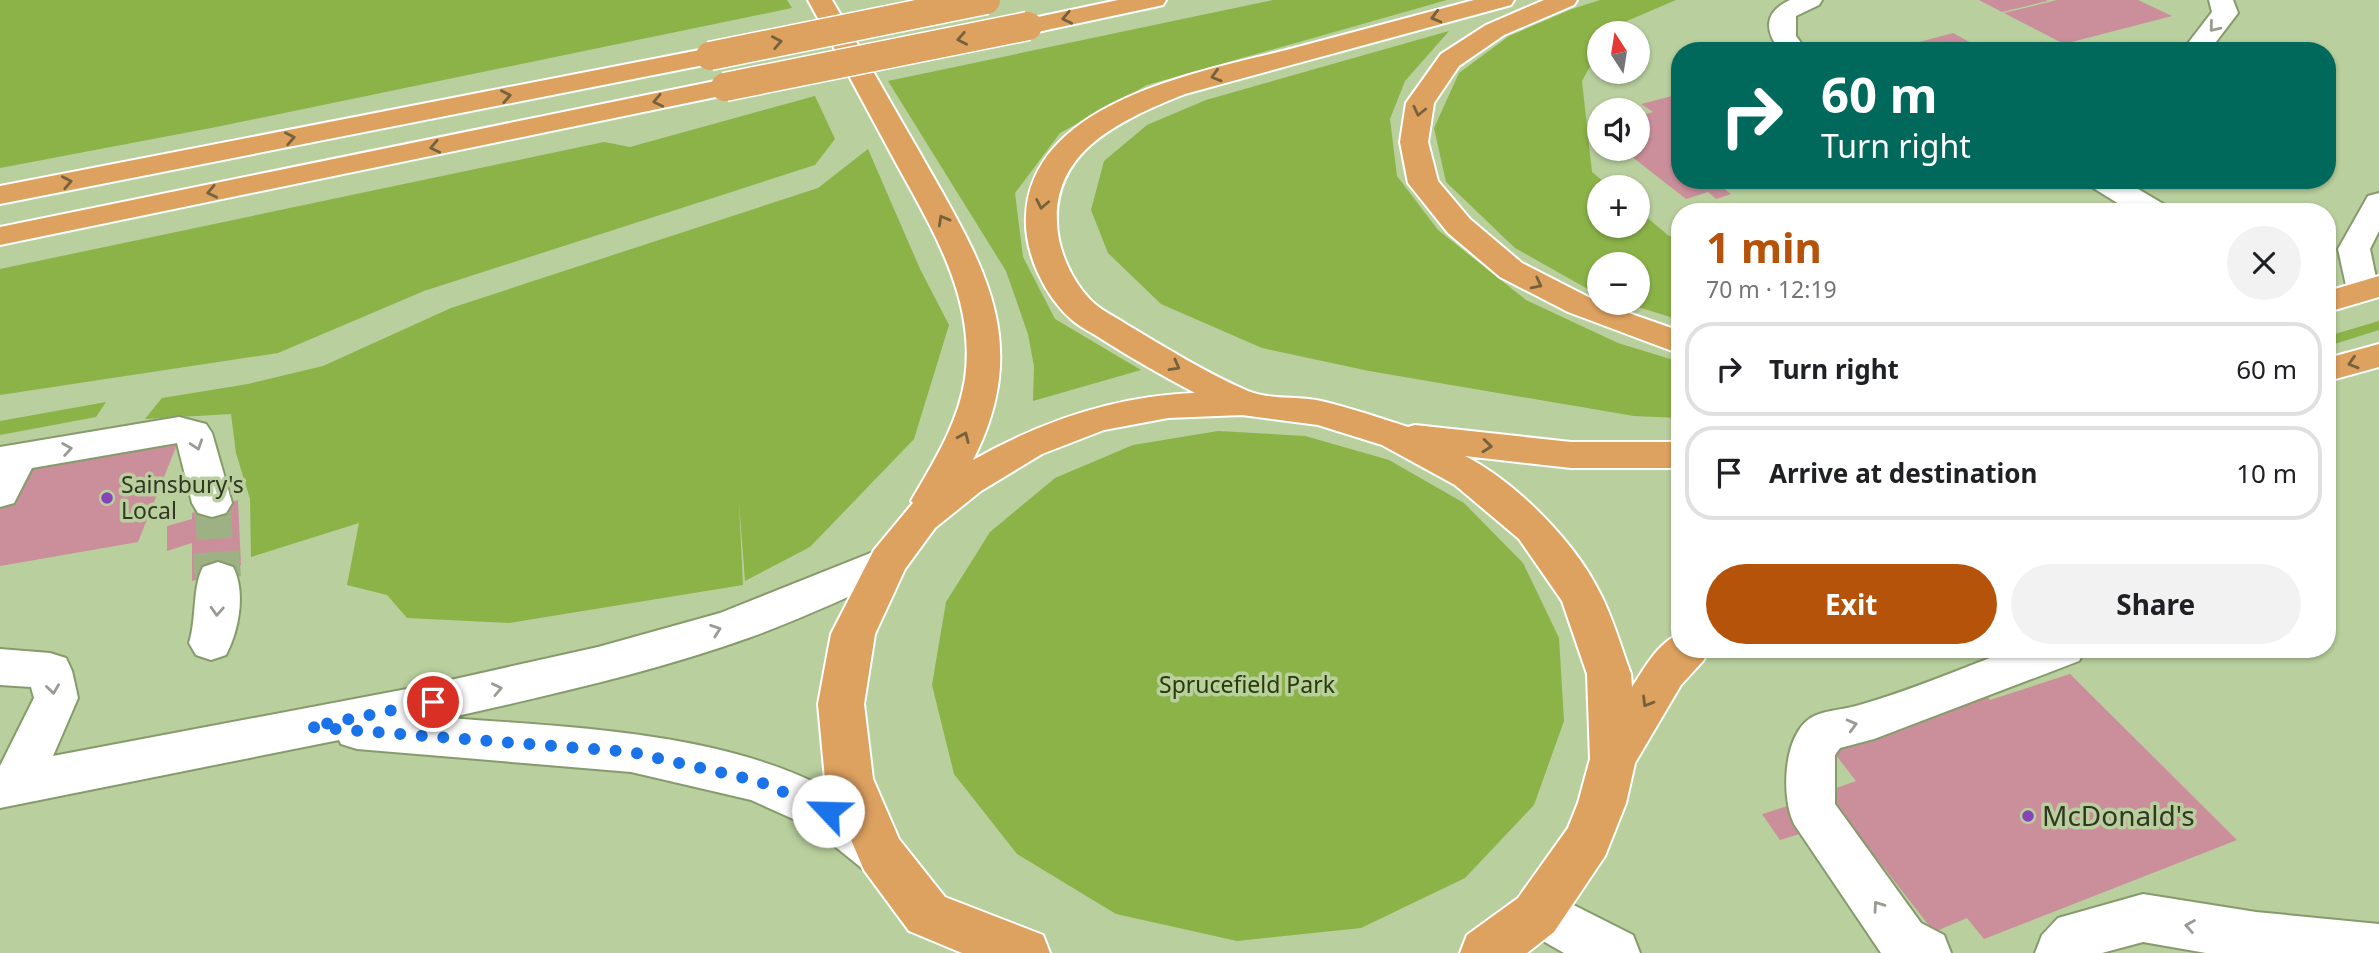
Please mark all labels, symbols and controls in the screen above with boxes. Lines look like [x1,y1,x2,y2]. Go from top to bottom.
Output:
one-way arrow [1061,9,1073,24]
one-way arrow [1430,9,1442,23]
one-way arrow [2209,19,2222,31]
north arrow [1587,21,1650,84]
map controls [1587,21,1650,315]
one-way arrow [956,31,968,46]
one-way arrow [771,36,783,51]
text: 60 m [1821,61,1938,127]
one-way arrow [1210,68,1222,83]
icon: right [1706,70,1797,161]
one-way arrow [500,89,512,104]
one-way arrow [652,92,664,107]
button: sound [1587,98,1650,161]
one-way arrow [1413,105,1428,117]
text: Turn right [1821,124,1971,167]
one-way arrow [284,132,296,147]
one-way arrow [429,138,441,153]
button: + [1587,175,1650,238]
one-way arrow [61,176,73,191]
one-way arrow [206,184,218,199]
one-way arrow [1036,197,1051,209]
one-way arrow [938,215,951,228]
text: 1 min [1706,218,1822,275]
button: close [2227,226,2301,300]
button: − [1587,252,1650,315]
text: 70 m · 12:19 [1706,273,1837,305]
one-way arrow [1530,275,1543,289]
icon: right [1710,350,1748,388]
text: Turn right [1769,351,1899,387]
text: 60 m [2236,351,2297,387]
one-way arrow [2348,354,2360,369]
one-way arrow [1167,358,1180,371]
one-way arrow [956,431,970,444]
one-way arrow [1482,438,1493,453]
one-way arrow [189,439,204,451]
one-way arrow [61,442,73,457]
icon: arrive [1710,454,1748,492]
text: Arrive at destination [1769,455,2038,491]
text: 10 m [2236,455,2297,491]
place label: Sainsbury's Local [121,468,244,526]
marker: Sainsbury's Local [99,490,115,506]
button: Exit [1706,564,1997,644]
button: Share [2011,564,2301,644]
one-way arrow [210,606,225,617]
one-way arrow [710,624,722,638]
park label: Sprucefield Park [1159,668,1336,700]
pin [403,672,463,732]
one-way arrow [491,682,503,697]
one-way arrow [45,683,60,695]
icon: arrive [414,683,452,721]
one-way arrow [1643,694,1656,707]
one-way arrow [1846,719,1858,733]
position arrow [791,774,865,848]
place label: McDonald's [2042,796,2195,834]
marker: McDonald's [2020,808,2036,824]
one-way arrow [1874,901,1886,914]
one-way arrow [2184,919,2196,934]

